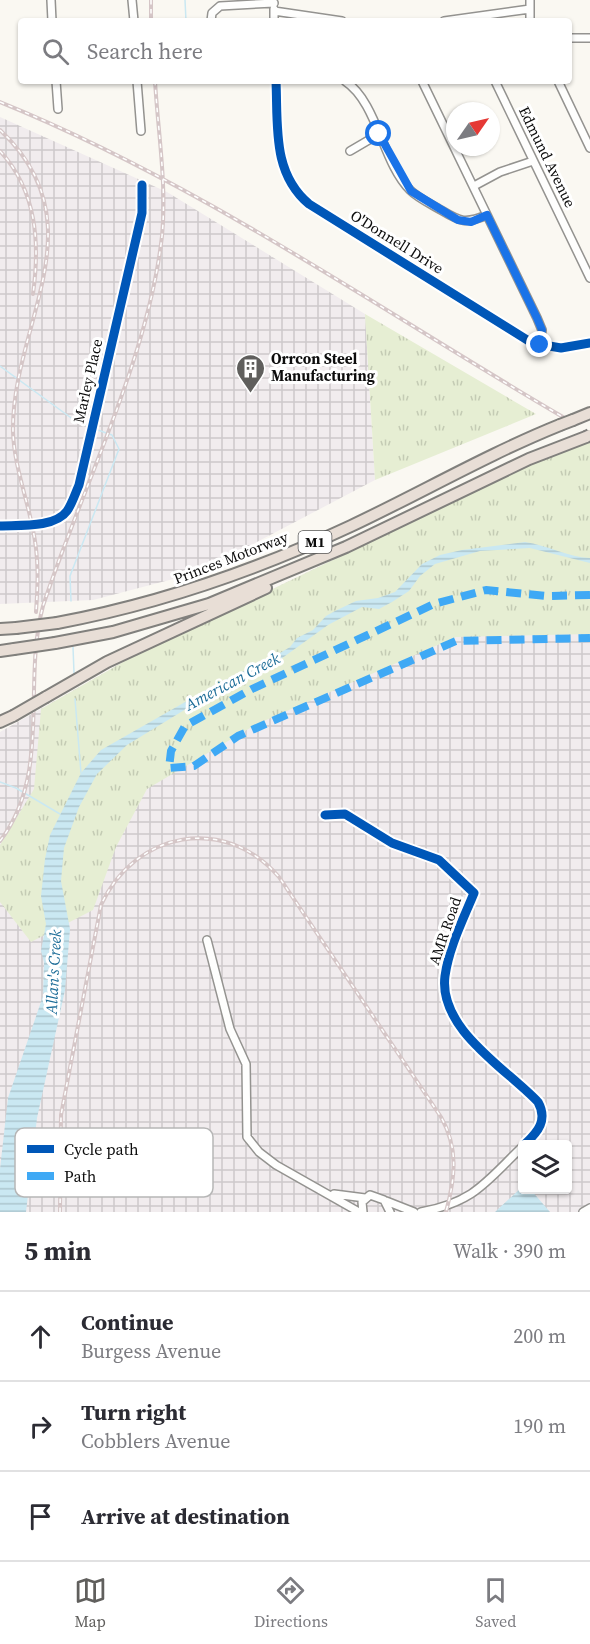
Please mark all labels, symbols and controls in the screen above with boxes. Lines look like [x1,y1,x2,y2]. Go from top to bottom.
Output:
search box [18,18,572,84]
icon: search [39,35,72,68]
text: Search here [87,36,203,66]
north arrow [446,102,500,156]
street label: Edmund Avenue [514,103,581,211]
route start [365,120,391,146]
street label: O'Donnell Drive [347,205,448,279]
route end [526,331,552,357]
street label: Marley Place [68,336,107,425]
place label: Orrcon Steel Manufacturing [271,348,375,386]
building icon: Orrcon Steel Manufacturing [234,352,266,394]
street label: Princes Motorway [171,526,291,589]
road number: M1 [298,531,332,553]
water label: American Creek [180,646,284,716]
street label: AMR Road [423,894,466,968]
water label: Allan's Creek [40,929,66,1016]
legend [15,1128,213,1197]
text: Cycle path [64,1138,139,1160]
map controls [518,1140,572,1194]
button: layers [518,1140,572,1194]
text: Path [64,1165,97,1187]
text: 5 min [24,1233,91,1269]
text: Walk · 390 m [453,1237,566,1265]
text: Continue [81,1307,174,1337]
icon: ahead [24,1320,57,1353]
text: 200 m [513,1322,566,1350]
text: Burgess Avenue [81,1337,221,1365]
text: Turn right [81,1397,186,1427]
icon: right [24,1410,57,1443]
text: 190 m [513,1412,566,1440]
text: Cobblers Avenue [81,1427,231,1455]
icon: arrive [24,1500,57,1533]
text: Arrive at destination [81,1501,290,1531]
tab: Map [74,1574,107,1632]
tab: Directions [254,1574,328,1632]
tab: Saved [475,1574,516,1632]

